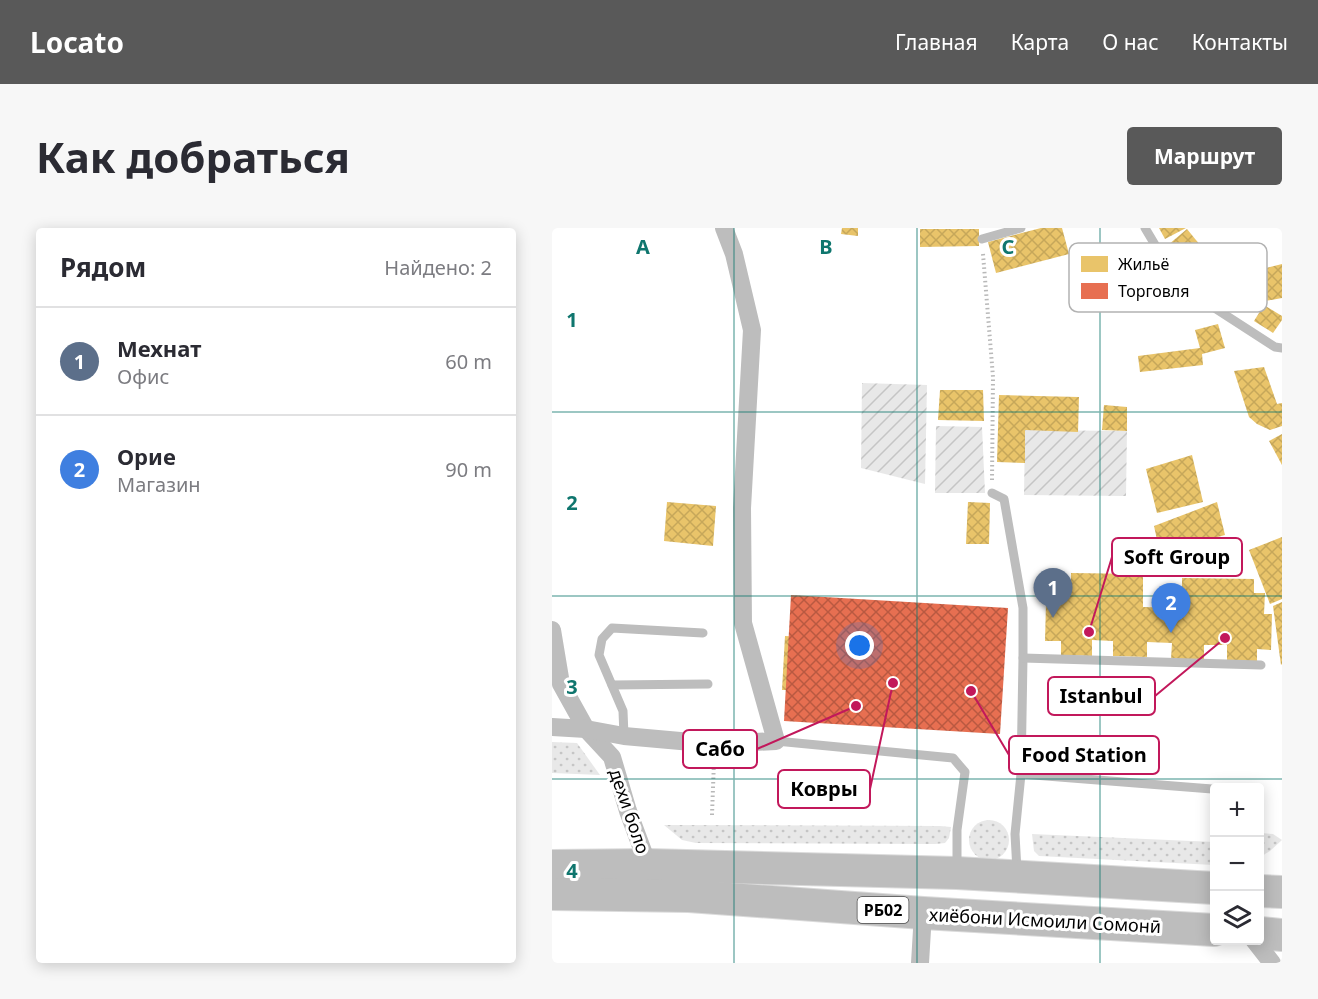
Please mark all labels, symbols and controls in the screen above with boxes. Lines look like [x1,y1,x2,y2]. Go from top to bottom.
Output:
text: Locato [30,23,124,61]
text: Главная [895,28,978,56]
text: Карта [1011,28,1069,56]
text: О нас [1102,28,1159,56]
text: Контакты [1192,28,1288,56]
button: Маршрут [1127,127,1282,185]
text: Как добраться [36,128,350,185]
text: A [636,233,650,260]
text: B [819,233,833,260]
text: C [1002,233,1015,260]
legend [1069,243,1267,312]
text: Рядом [60,249,146,285]
text: Жильё [1118,253,1170,275]
text: Найдено: 2 [384,254,492,281]
text: Торговля [1118,280,1190,302]
text: 1 [566,306,578,333]
text: Мехнат [117,333,201,363]
text: 1 [74,348,85,375]
text: 60 m [445,348,492,375]
text: Офис [117,363,169,390]
text: Орие [117,441,176,471]
text: 2 [74,456,85,483]
text: 90 m [445,456,492,483]
text: Магазин [117,471,201,498]
text: 2 [566,489,578,516]
callout: Soft Group [1112,538,1242,576]
text: Soft Group [1124,543,1230,570]
pin: 1 [1034,568,1072,618]
pin: 2 [1152,584,1190,633]
your location [845,631,874,660]
text: 3 [566,673,578,700]
callout: Istanbul [1048,677,1155,715]
text: Istanbul [1059,682,1143,709]
callout: Сабо [683,730,757,768]
text: Сабо [695,735,745,762]
callout: Food Station [1009,736,1159,774]
text: Food Station [1021,741,1147,768]
street label: дехи боло [604,765,656,857]
callout: Ковры [778,770,870,808]
text: Ковры [790,775,858,802]
map controls [1210,783,1264,945]
button: + [1210,783,1264,837]
button: − [1210,837,1264,891]
text: 4 [566,857,578,884]
button: layers [1210,891,1264,945]
road number: РБ02 [858,897,908,923]
street label: хиёбони Исмоили Сомонӣ [928,902,1162,938]

